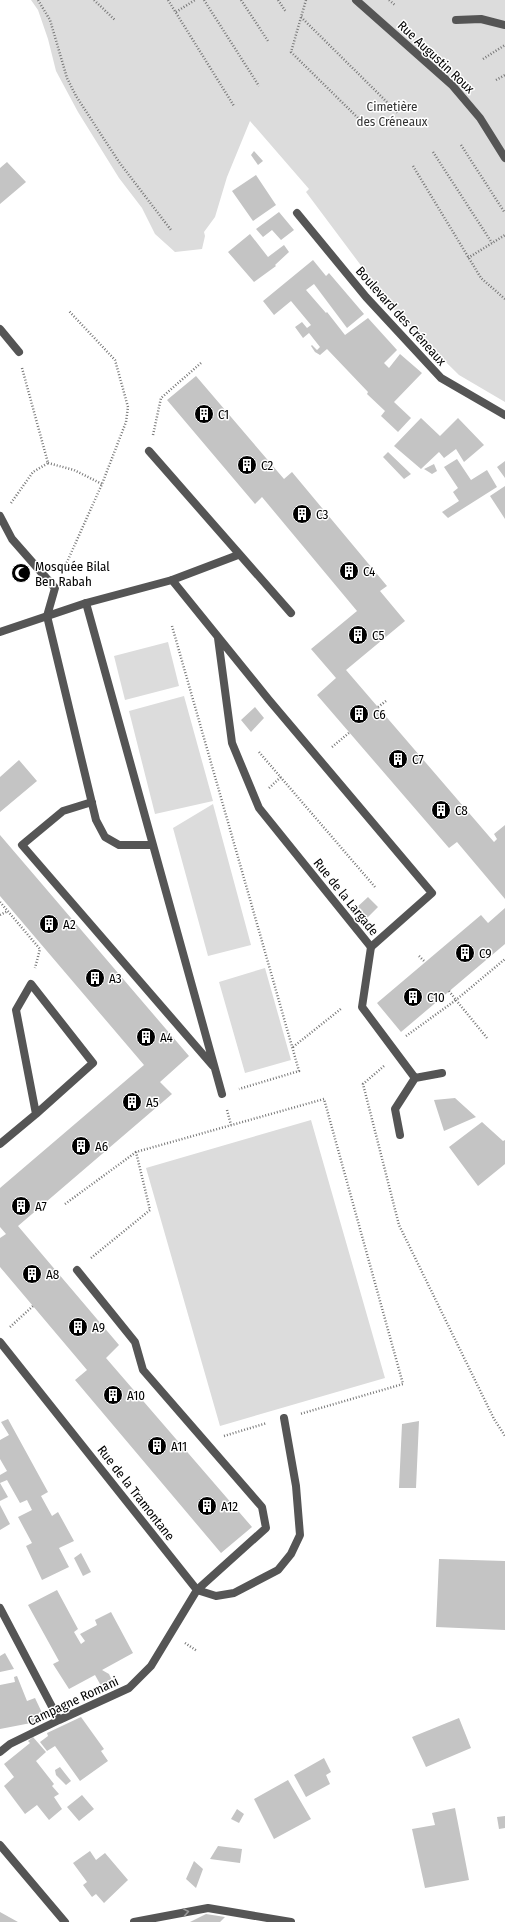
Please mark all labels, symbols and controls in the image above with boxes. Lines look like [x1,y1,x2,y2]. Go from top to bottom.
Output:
street label: Rue Augustin Roux [395,18,478,96]
park label: Cimetière des Créneaux [356,99,428,129]
street label: Boulevard des Créneaux [353,264,449,369]
building icon: C1 [193,403,215,425]
place label: C1 [218,407,229,422]
building icon: C2 [236,454,258,476]
place label: C2 [261,458,274,473]
building icon: C3 [291,503,313,525]
place label: C3 [316,507,329,522]
place label: Mosquée Bilal Ben Rabah [35,559,110,589]
building icon: C4 [338,560,360,582]
mosque icon: Mosquée Bilal Ben Rabah [10,562,32,584]
place label: C4 [363,564,375,579]
building icon: C5 [347,624,369,646]
place label: C5 [372,628,384,643]
building icon: C6 [348,703,370,725]
place label: C6 [373,707,386,722]
building icon: C7 [387,748,409,770]
place label: C7 [412,752,424,767]
building icon: C8 [430,799,452,821]
place label: C8 [455,803,468,818]
street label: Rue de la Largade [310,856,382,938]
building icon: A2 [38,913,60,935]
place label: A2 [63,917,76,932]
building icon: C9 [454,942,476,964]
place label: C9 [479,946,492,961]
building icon: A3 [84,967,106,989]
place label: A3 [109,971,122,986]
building icon: C10 [402,986,424,1008]
place label: C10 [427,990,445,1005]
building icon: A4 [135,1026,157,1048]
place label: A4 [160,1030,173,1045]
building icon: A5 [121,1091,143,1113]
place label: A5 [146,1095,159,1110]
building icon: A6 [70,1135,92,1157]
place label: A6 [95,1139,108,1154]
building icon: A7 [10,1195,32,1217]
place label: A7 [35,1199,47,1214]
building icon: A8 [21,1263,43,1285]
place label: A8 [46,1267,59,1282]
building icon: A9 [67,1316,89,1338]
place label: A9 [92,1320,105,1335]
building icon: A10 [102,1384,124,1406]
place label: A10 [127,1388,145,1403]
building icon: A11 [146,1435,168,1457]
place label: A11 [171,1439,187,1454]
street label: Rue de la Tramontane [94,1443,178,1543]
building icon: A12 [196,1495,218,1517]
place label: A12 [221,1499,238,1514]
street label: Campagne Romani [25,1673,121,1729]
one-way arrow [182,1908,189,1917]

